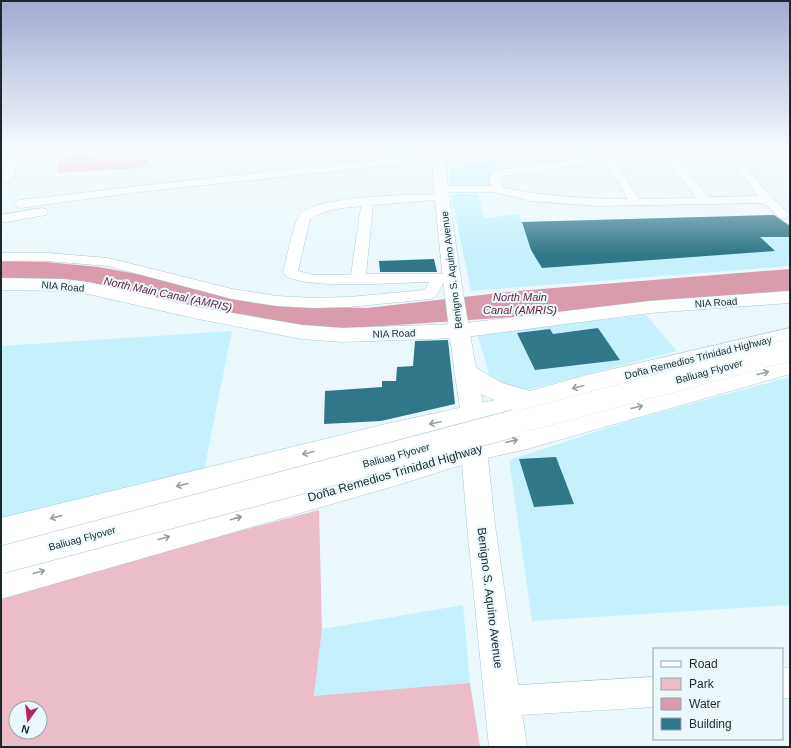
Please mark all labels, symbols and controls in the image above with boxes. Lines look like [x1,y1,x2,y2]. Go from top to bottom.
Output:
street label: Benigno S. Aquino Avenue [439,210,464,329]
water label: North Main Canal (AMRIS) [103,275,234,314]
street label: NIA Road [41,279,85,294]
water label: North Main Canal (AMRIS) [483,291,557,316]
street label: NIA Road [694,296,738,309]
street label: NIA Road [372,327,416,340]
street label: Doña Remedios Trinidad Highway [623,334,773,381]
street label: Baliuag Flyover [674,357,744,386]
one-way arrow [756,369,769,377]
one-way arrow [572,384,585,391]
one-way arrow [630,403,643,410]
one-way arrow [428,420,441,428]
one-way arrow [505,437,518,445]
street label: Doña Remedios Trinidad Highway [306,441,484,505]
street label: Baliuag Flyover [361,441,431,470]
one-way arrow [302,450,315,458]
one-way arrow [176,482,189,489]
one-way arrow [50,514,63,521]
one-way arrow [230,514,243,521]
street label: Baliuag Flyover [47,524,117,553]
street label: Benigno S. Aquino Avenue [474,527,506,670]
one-way arrow [157,534,170,541]
one-way arrow [32,568,45,575]
legend [653,648,783,740]
text: Road [689,657,718,671]
text: Park [689,677,715,691]
text: Water [689,697,721,711]
north arrow [8,700,48,740]
text: Building [689,717,732,731]
text: N [20,723,31,736]

